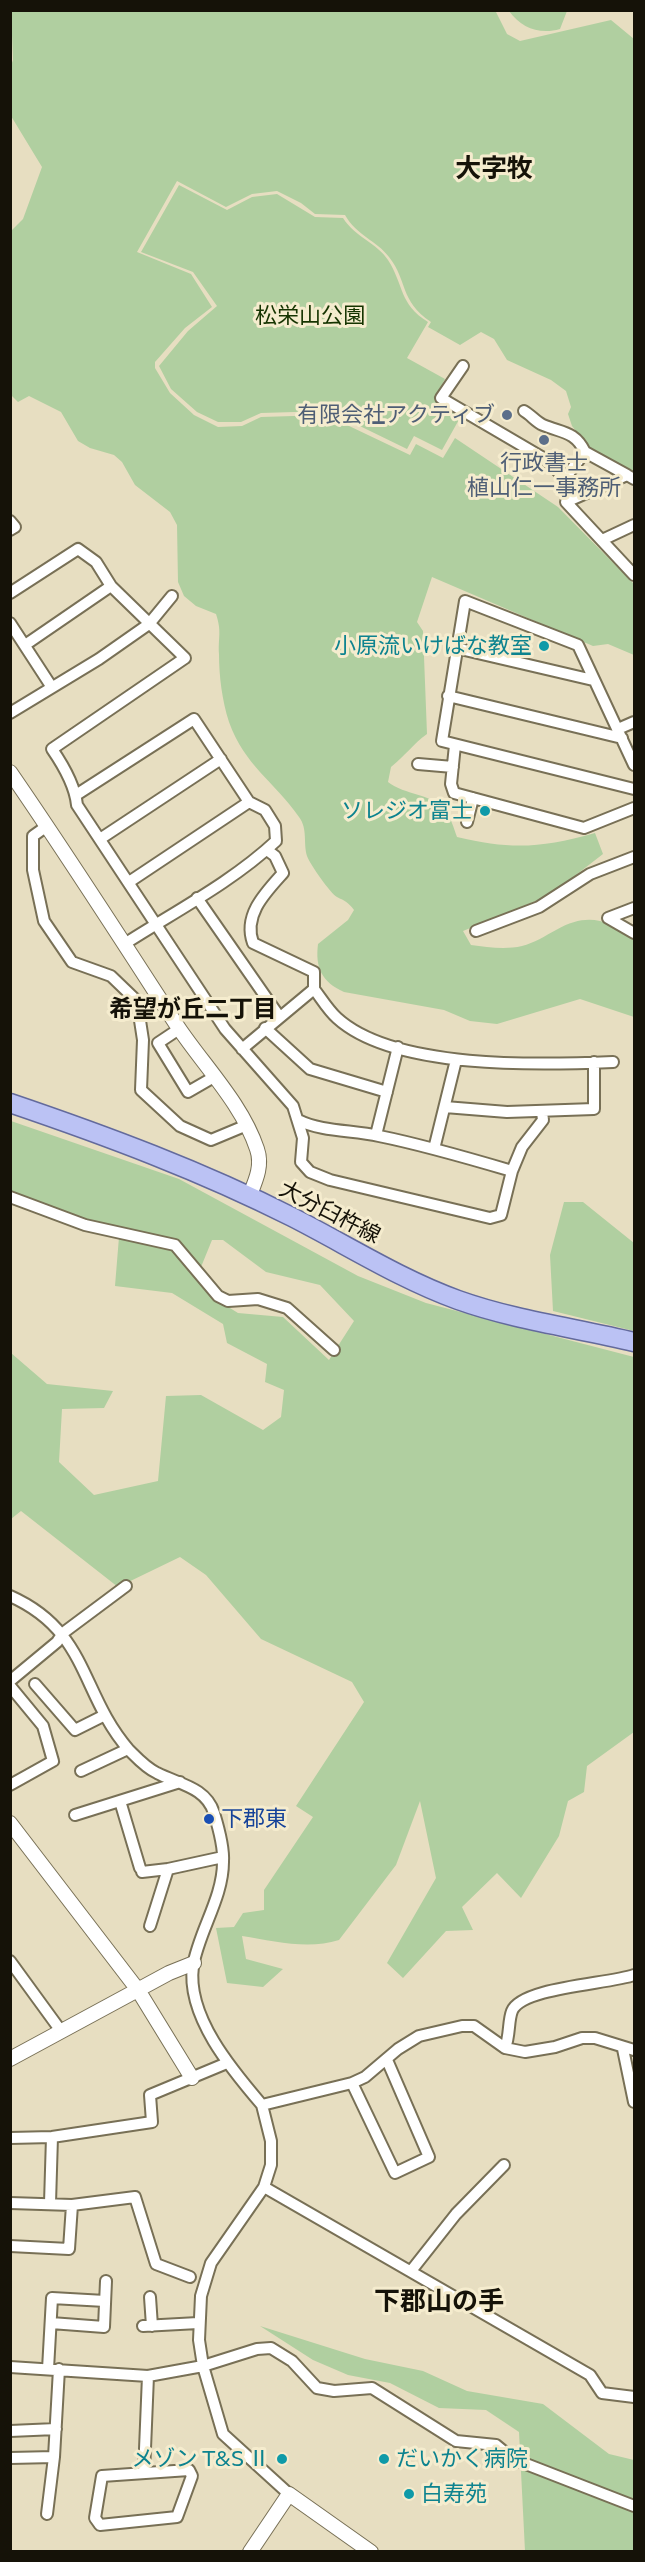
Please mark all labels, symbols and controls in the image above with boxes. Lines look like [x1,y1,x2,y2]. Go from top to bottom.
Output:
district label: 大字牧 [455,152,533,184]
park label: 松栄山公園 [255,303,365,329]
place label: 有限会社アクティブ [297,402,495,428]
marker: 有限会社アクティブ [500,408,514,422]
marker: 行政書士 植山仁一事務所 [537,433,551,447]
place label: 行政書士 植山仁一事務所 [467,450,621,502]
place label: 小原流いけばな教室 [334,633,532,659]
marker: 小原流いけばな教室 [537,639,551,653]
place label: ソレジオ富士 [341,798,473,824]
marker: ソレジオ富士 [478,804,492,818]
district label: 希望が丘二丁目 [109,995,277,1023]
street label: 大分臼杵線 [275,1175,385,1249]
place label: 下郡東 [221,1806,287,1832]
marker: 下郡東 [202,1812,216,1826]
district label: 下郡山の手 [374,2285,504,2317]
place label: メゾン T&S Ⅱ [132,2446,270,2472]
place label: だいかく病院 [396,2446,528,2472]
marker: メゾン T&S Ⅱ [275,2452,289,2466]
marker: だいかく病院 [377,2452,391,2466]
place label: 白寿苑 [421,2481,487,2507]
marker: 白寿苑 [402,2487,416,2501]

